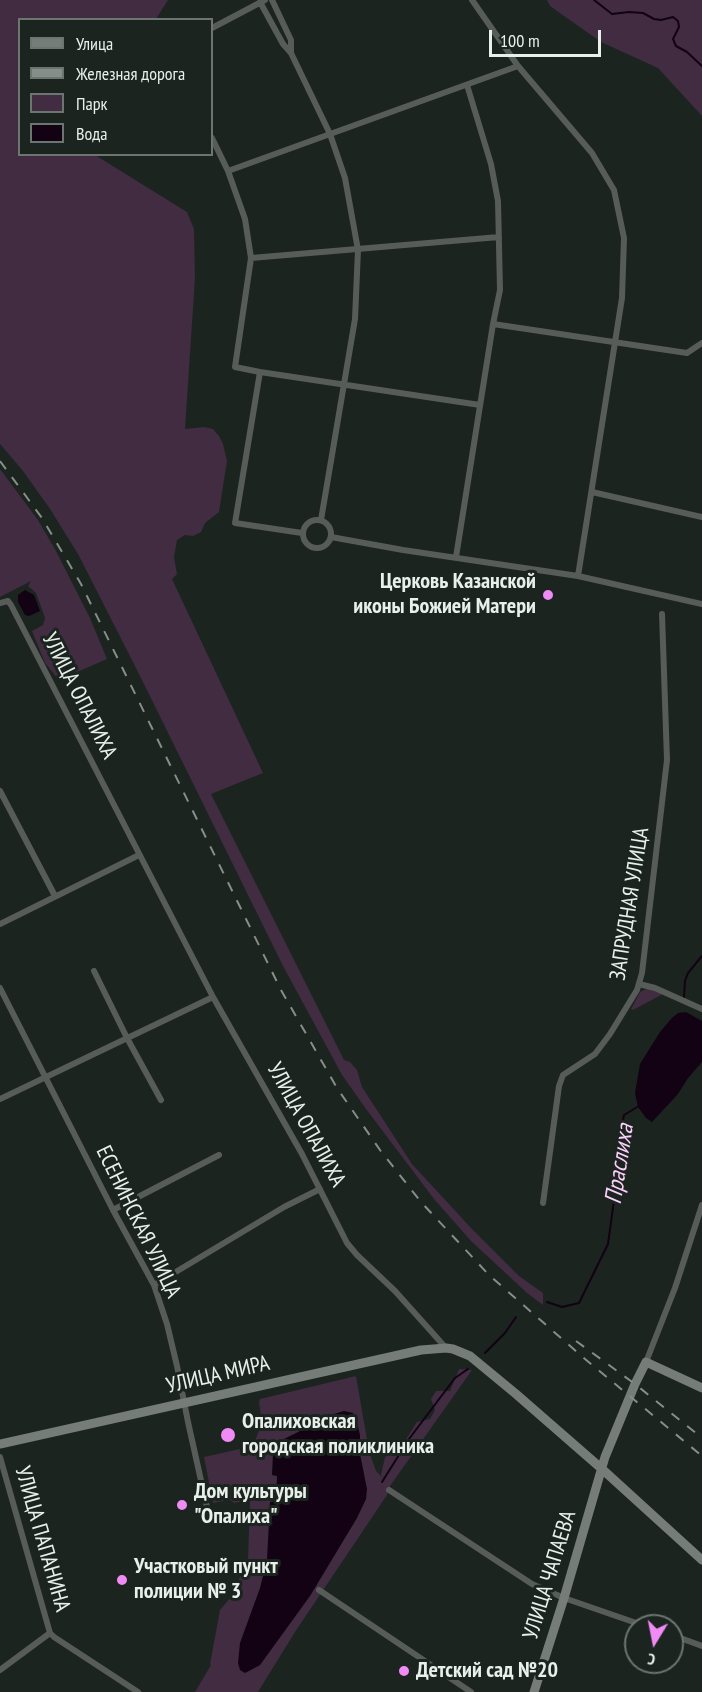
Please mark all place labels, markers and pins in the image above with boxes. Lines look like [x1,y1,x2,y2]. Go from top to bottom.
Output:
place label: Церковь Казанской иконы Божией Матери [353,569,536,620]
marker: Церковь Казанской иконы Божией Матери [541,588,555,602]
place label: Опалиховская городская поликлиника [242,1409,434,1460]
marker: Опалиховская городская поликлиника [219,1426,237,1444]
place label: Дом культуры "Опалиха" [194,1479,307,1530]
marker: Дом культуры "Опалиха" [175,1498,189,1512]
place label: Участковый пункт полиции № 3 [134,1554,278,1606]
marker: Участковый пункт полиции № 3 [115,1573,129,1587]
place label: Детский сад №20 [416,1658,558,1684]
marker: Детский сад №20 [397,1664,411,1678]

